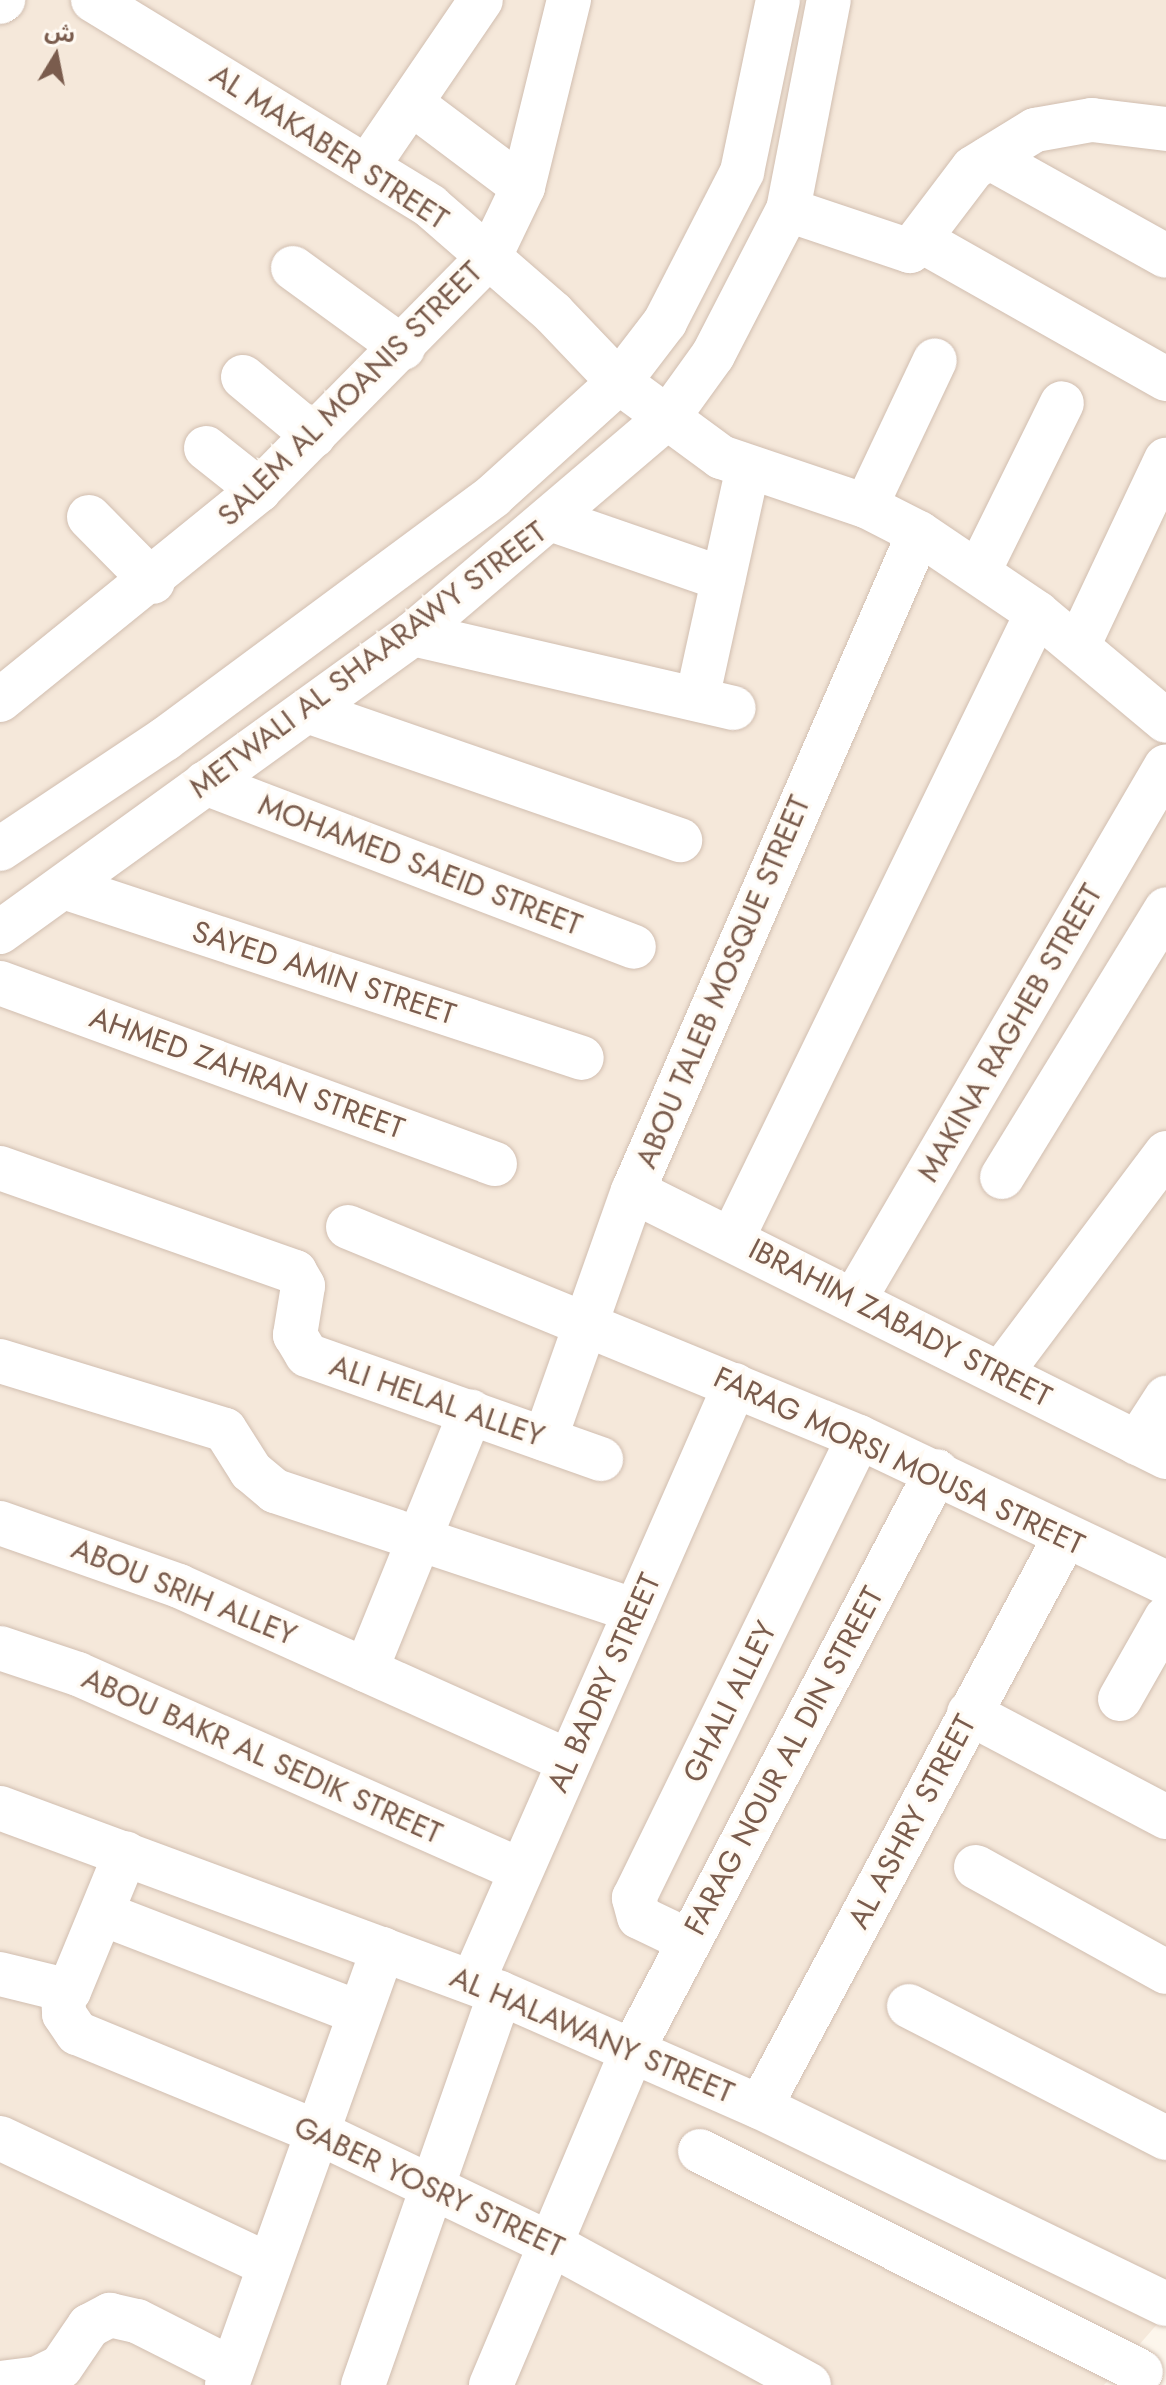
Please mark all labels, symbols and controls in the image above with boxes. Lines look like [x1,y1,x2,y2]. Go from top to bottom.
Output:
text: ش [43,14,78,51]
north arrow [16,16,96,96]
street label: AL MAKABER STREET [203,57,455,237]
street label: SALEM AL MOANIS STREET [210,254,490,534]
street label: METWALI AL SHAARAWY STREET [183,514,553,806]
street label: MOHAMED SAEID STREET [253,787,587,943]
street label: ABOU TALEB MOSQUE STREET [628,790,818,1174]
street label: MAKINA RAGHEB STREET [910,878,1110,1188]
street label: SAYED AMIN STREET [188,913,460,1033]
street label: AHMED ZAHRAN STREET [85,999,409,1147]
street label: IBRAHIM ZABADY STREET [743,1231,1057,1415]
street label: ALI HELAL ALLEY [325,1347,549,1455]
street label: FARAG MORSI MOUSA STREET [708,1359,1090,1563]
street label: ABOU SRIH ALLEY [66,1531,302,1653]
street label: AL BADRY STREET [540,1568,668,1798]
street label: FARAG NOUR AL DIN STREET [677,1581,891,1941]
street label: GHALI ALLEY [676,1616,784,1788]
street label: ABOU BAKR AL SEDIK STREET [77,1660,447,1852]
street label: AL ASHRY STREET [841,1709,983,1935]
street label: AL HALAWANY STREET [445,1959,739,2111]
street label: GABER YOSRY STREET [288,2109,570,2265]

